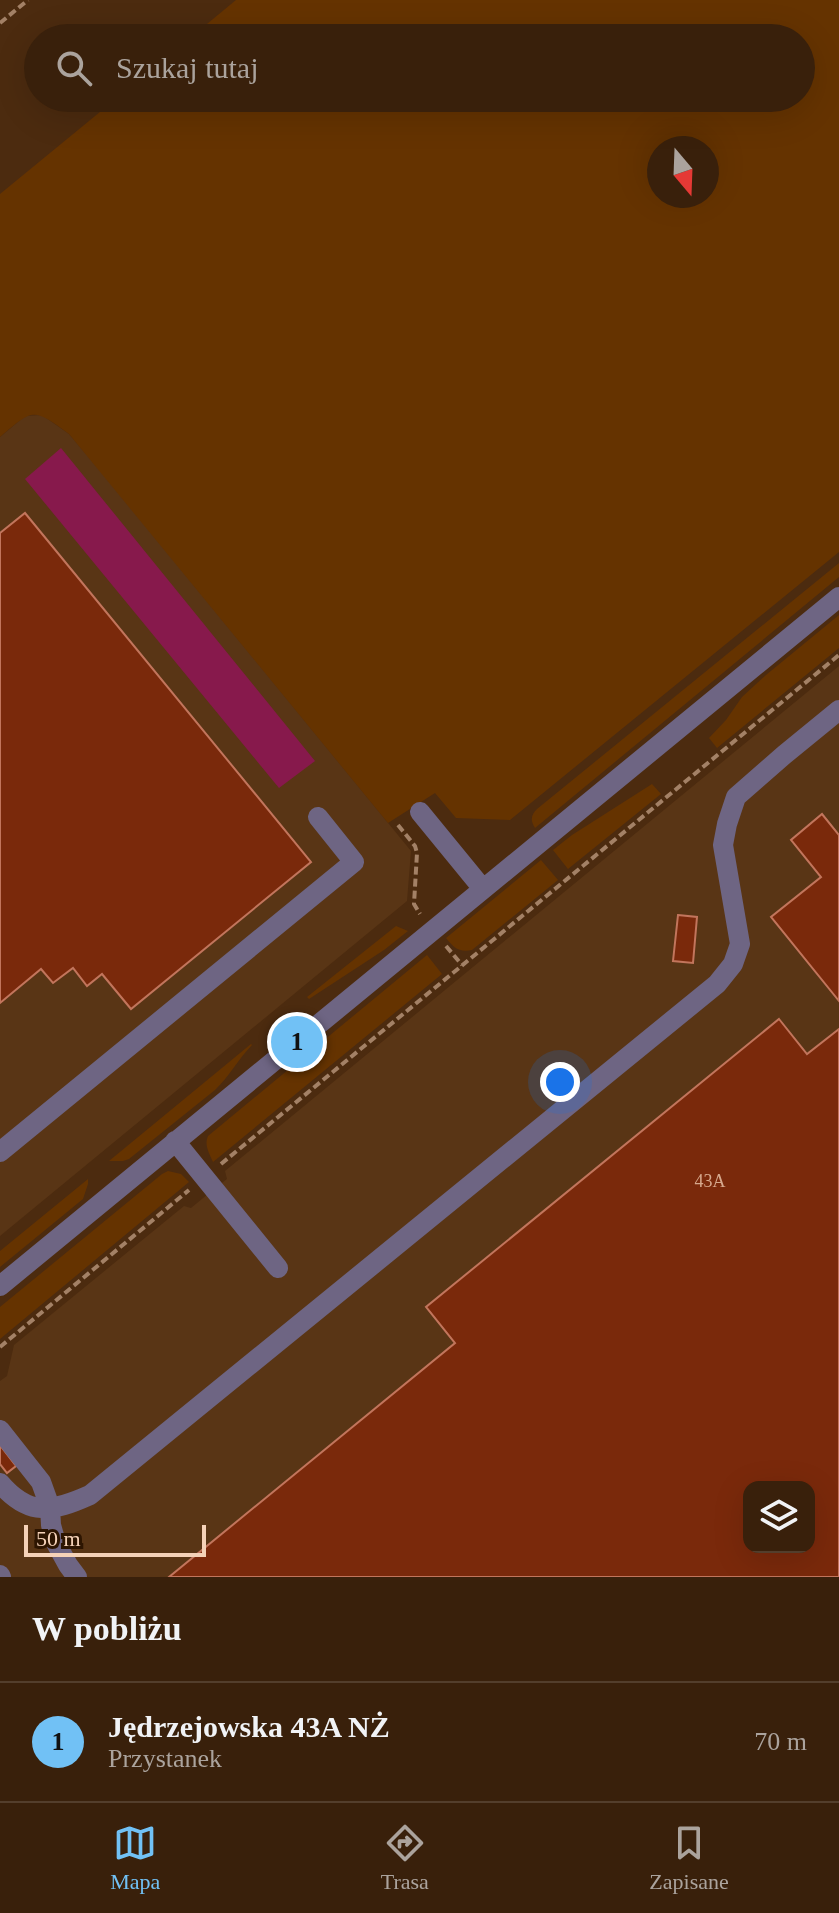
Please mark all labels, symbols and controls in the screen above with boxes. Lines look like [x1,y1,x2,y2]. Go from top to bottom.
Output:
search box [24,24,815,112]
icon: search [52,46,96,90]
text: Szukaj tutaj [116,51,258,84]
north arrow [647,136,719,208]
pin: 1 [271,1012,323,1072]
your location [540,1062,580,1102]
house number: 43A [695,1171,726,1191]
map controls [743,1481,815,1553]
button: layers [743,1481,815,1553]
scale bar [24,1521,206,1557]
text: 50 m [36,1526,81,1551]
text: W pobliżu [32,1610,182,1647]
text: Jędrzejowska 43A NŻ [108,1710,390,1743]
text: 1 [52,1727,65,1756]
text: 70 m [754,1727,807,1756]
text: Przystanek [108,1744,222,1773]
tab: Mapa [110,1821,160,1895]
tab: Trasa [381,1821,429,1895]
tab: Zapisane [649,1821,729,1895]

